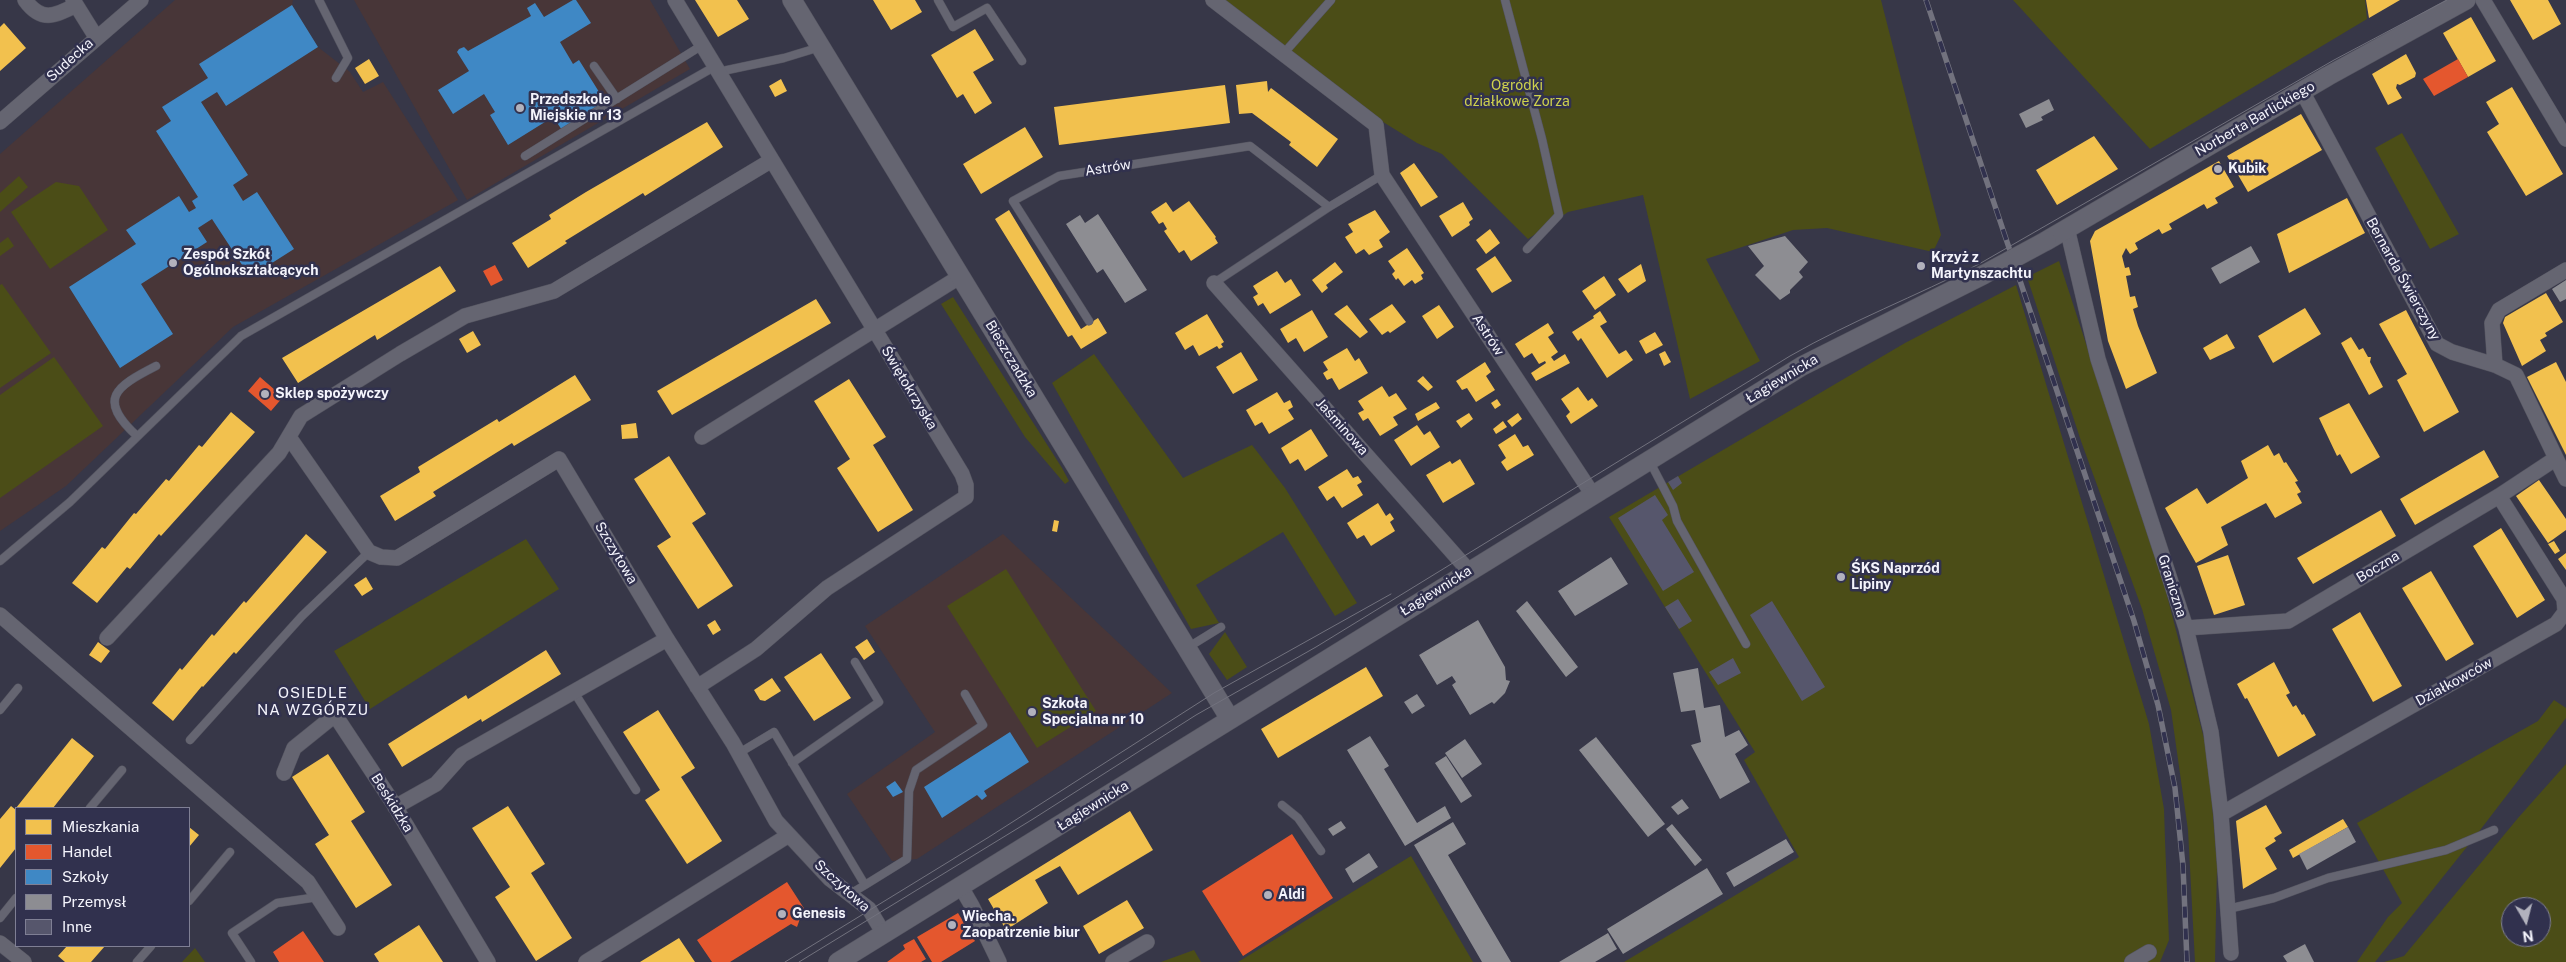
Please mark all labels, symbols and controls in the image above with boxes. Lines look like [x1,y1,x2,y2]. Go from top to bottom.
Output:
street label: Sudecka [43,35,97,85]
park label: Ogródki działkowe Zorza [1464,78,1570,110]
street label: Norberta Barlickiego [2192,78,2318,160]
place label: Przedszkole Miejskie nr 13 [530,92,622,124]
marker: Przedszkole Miejskie nr 13 [514,102,526,114]
street label: Astrów [1084,156,1132,180]
place label: Kubik [2228,161,2266,177]
marker: Kubik [2212,163,2224,175]
street label: Bernarda Świerczyny [2362,215,2444,343]
place label: Zespół Szkół Ogólnokształcących [183,247,319,280]
place label: Krzyż z Martynszachtu [1931,250,2031,282]
marker: Zespół Szkół Ogólnokształcących [167,257,179,269]
marker: Krzyż z Martynszachtu [1915,260,1927,272]
street label: Astrów [1468,311,1508,359]
street label: Bieszczadzka [981,317,1041,401]
street label: Świętokrzyska [877,343,941,433]
street label: Łagiewnicka [1743,351,1821,407]
place label: Sklep spożywczy [275,386,389,402]
marker: Sklep spożywczy [259,388,271,400]
street label: Jaśminowa [1312,395,1372,459]
street label: Szczytowa [591,519,641,587]
street label: Boczna [2353,548,2403,586]
street label: Graniczna [2154,553,2190,619]
place label: ŚKS Naprzód Lipiny [1851,561,1940,594]
street label: Łagiewnicka [1397,562,1475,620]
marker: ŚKS Naprzód Lipiny [1835,571,1847,583]
street label: Działkowców [2413,654,2495,710]
district label: OSIEDLE NA WZGÓRZU [256,684,370,719]
place label: Szkoła Specjalna nr 10 [1042,696,1144,729]
marker: Szkoła Specjalna nr 10 [1026,706,1038,718]
street label: Beskidzka [367,770,417,836]
street label: Łagiewnicka [1054,777,1132,835]
legend [15,807,190,947]
text: Mieszkania [62,818,139,835]
text: Handel [62,843,112,860]
street label: Szczytowa [811,857,873,915]
text: Szkoły [62,868,109,885]
place label: Aldi [1278,887,1305,903]
marker: Aldi [1262,889,1274,901]
text: Przemysł [62,893,127,910]
north arrow [2501,897,2551,947]
place label: Genesis [792,906,846,922]
marker: Genesis [776,908,788,920]
place label: Wiecha. Zaopatrzenie biur [962,909,1080,942]
text: Inne [62,918,92,935]
marker: Wiecha. Zaopatrzenie biur [946,919,958,931]
text: N [2521,927,2534,945]

